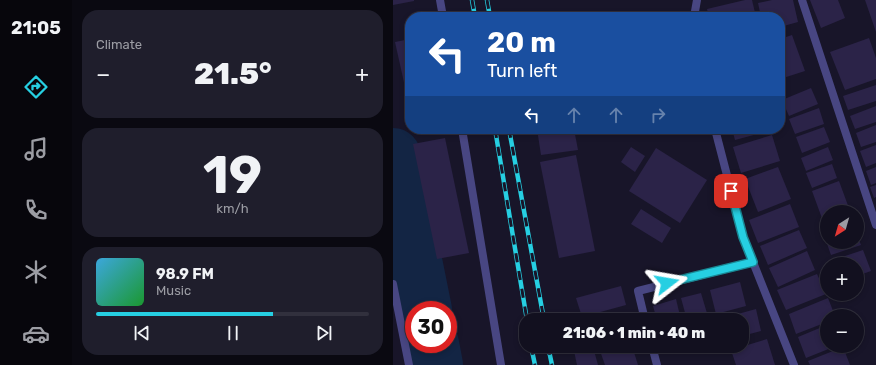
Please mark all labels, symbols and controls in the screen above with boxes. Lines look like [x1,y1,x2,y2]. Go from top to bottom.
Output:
text: 21:05 [11,17,61,39]
text: 20 m [487,26,556,59]
icon: left [421,28,473,80]
text: Climate [96,37,142,52]
text: 21.5° [194,56,272,92]
text: Turn left [487,60,557,82]
text: − [96,61,110,88]
text: + [355,61,369,88]
icon: directions [22,73,50,101]
icon: left [521,104,543,126]
icon: ahead [563,104,585,126]
icon: ahead [605,104,627,126]
icon: right [647,104,669,126]
icon: music [22,135,50,163]
text: 19 [203,144,262,206]
pin [714,174,748,208]
icon: arrive [720,180,742,202]
icon: phone [22,196,50,224]
text: km/h [216,201,249,216]
north arrow [820,205,864,249]
map controls [820,205,864,353]
button: + [820,257,864,301]
icon: climate [22,258,50,286]
position arrow [646,262,688,304]
text: 98.9 FM [156,265,214,283]
text: Music [156,283,191,298]
speed limit sign: 30 [405,301,457,353]
button: − [820,309,864,353]
icon: car [22,320,50,348]
icon: previous [131,322,153,344]
icon: pause [222,322,244,344]
icon: next [313,322,335,344]
text: 21:06 · 1 min · 40 m [563,324,705,342]

